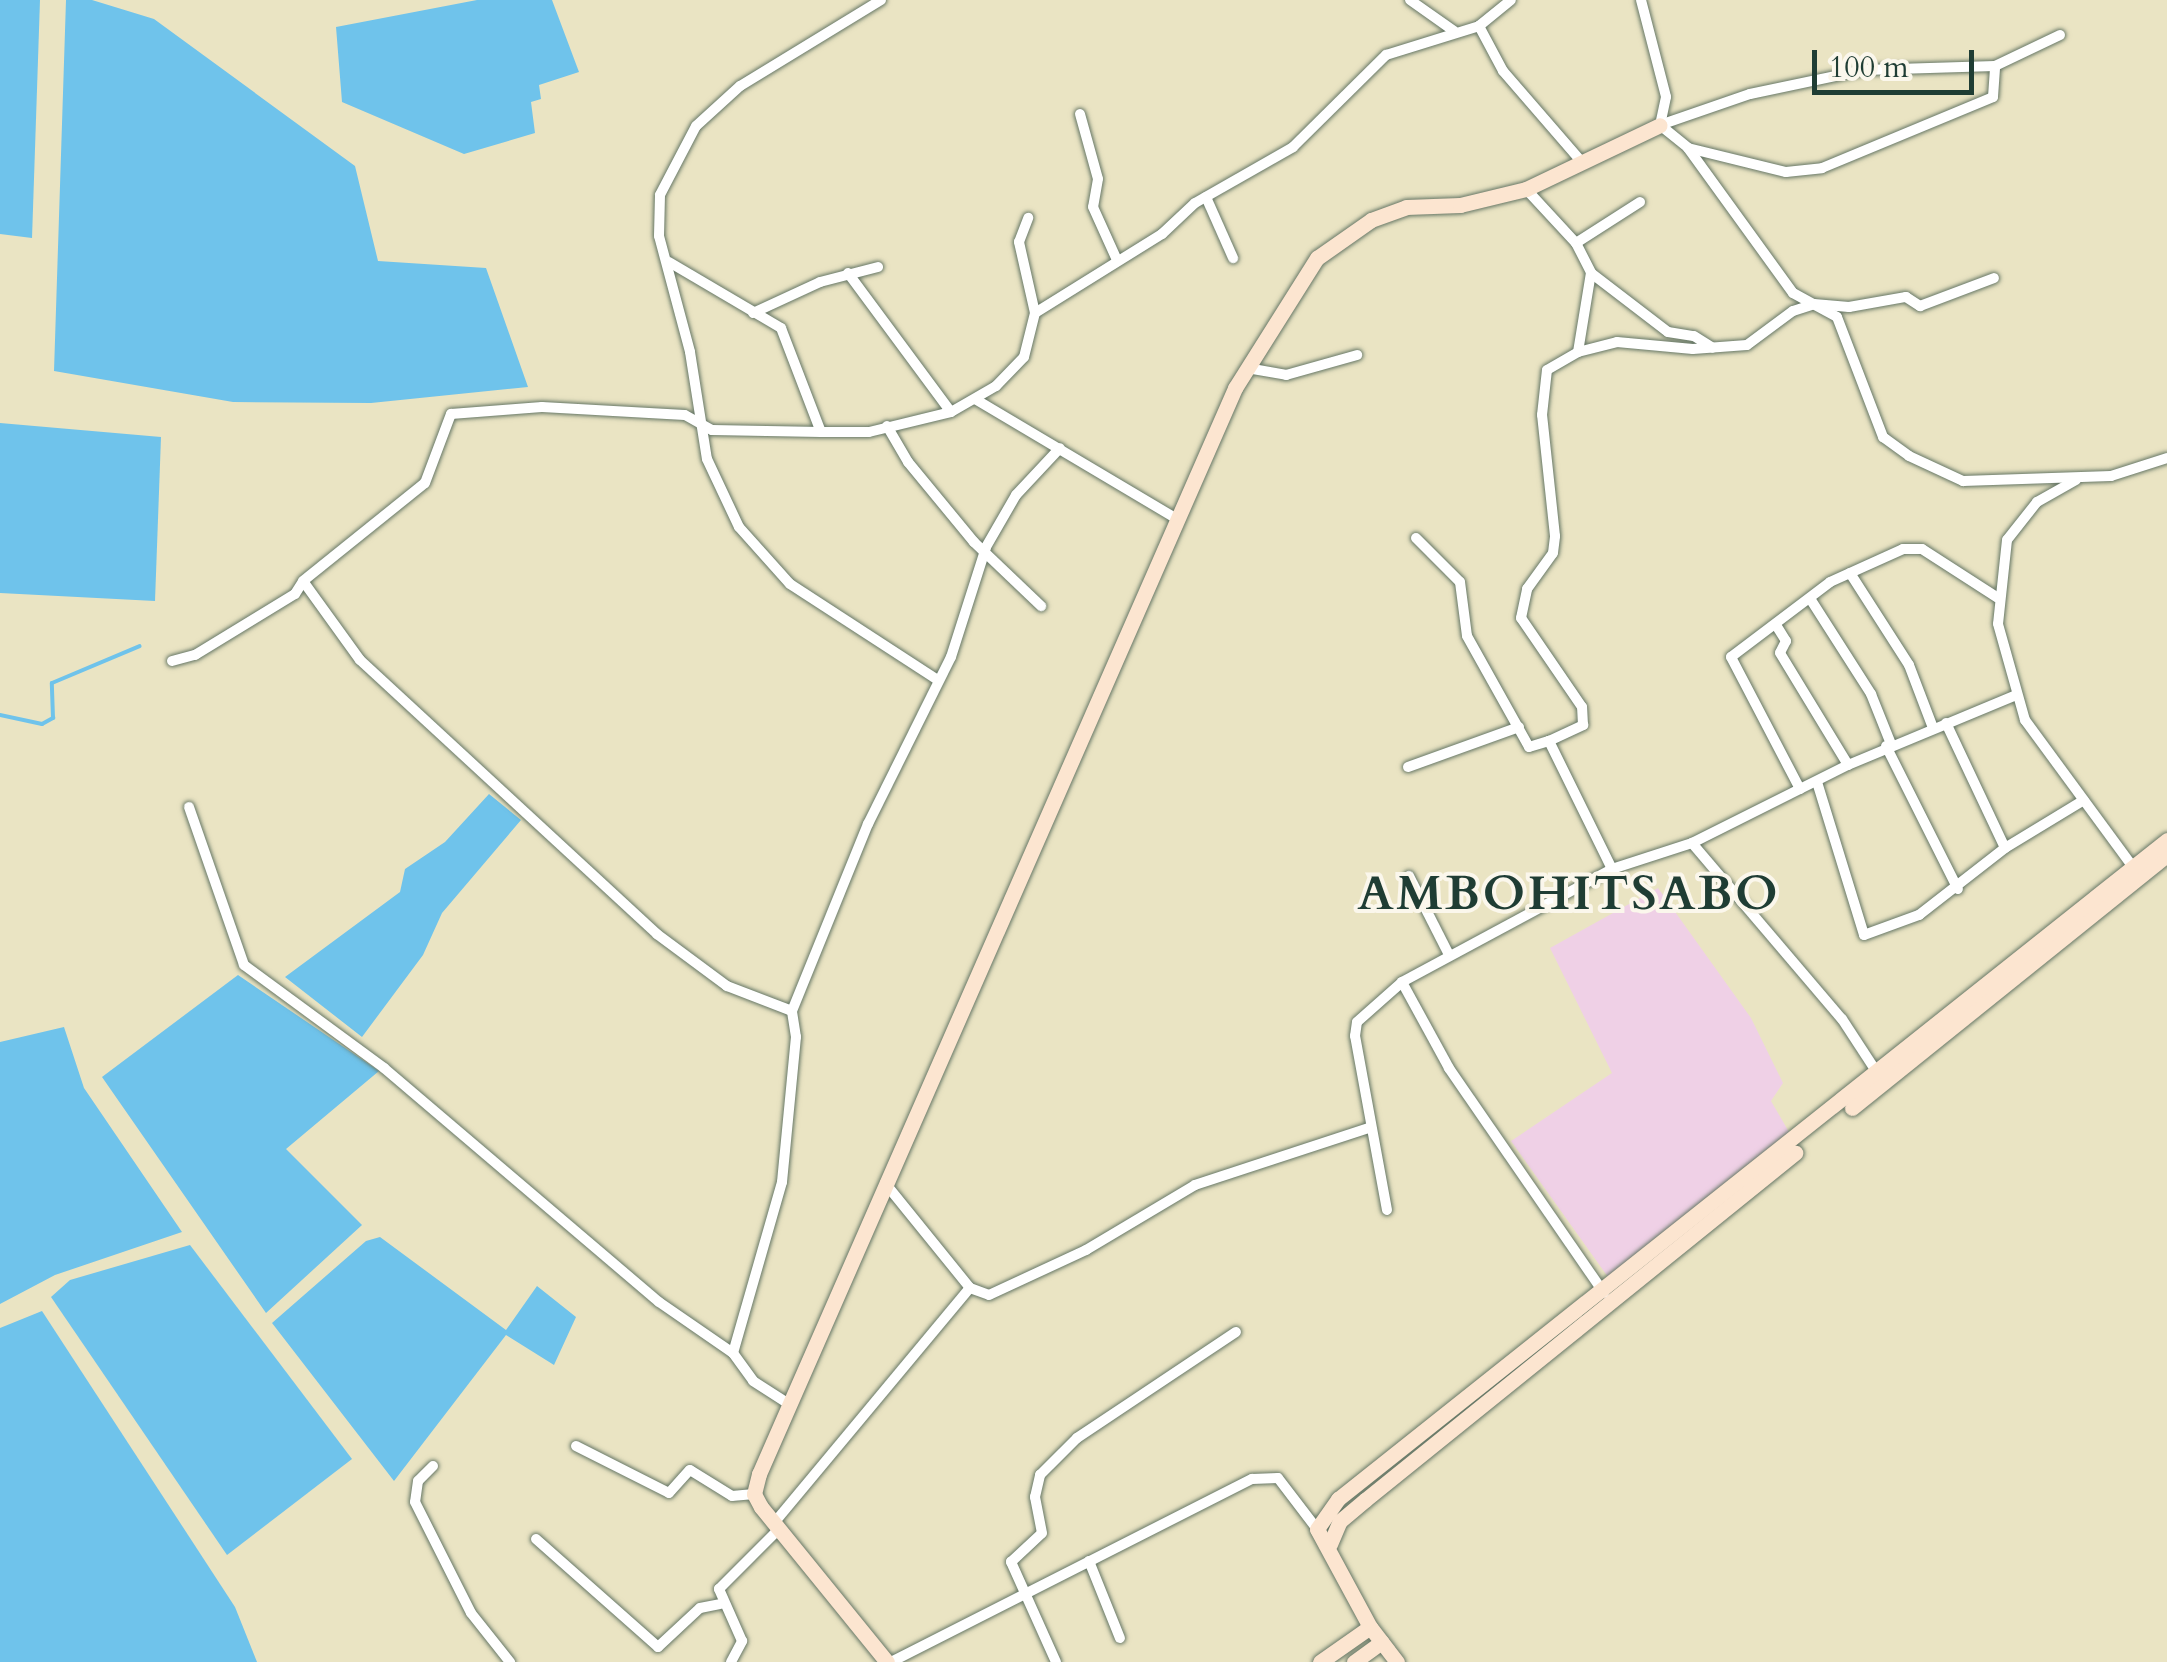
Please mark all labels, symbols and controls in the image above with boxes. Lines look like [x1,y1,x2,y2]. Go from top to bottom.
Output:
scale bar [1817,30,1980,92]
text: 100 m [1829,47,1909,88]
district label: AMBOHITSABO [1358,865,1780,923]

